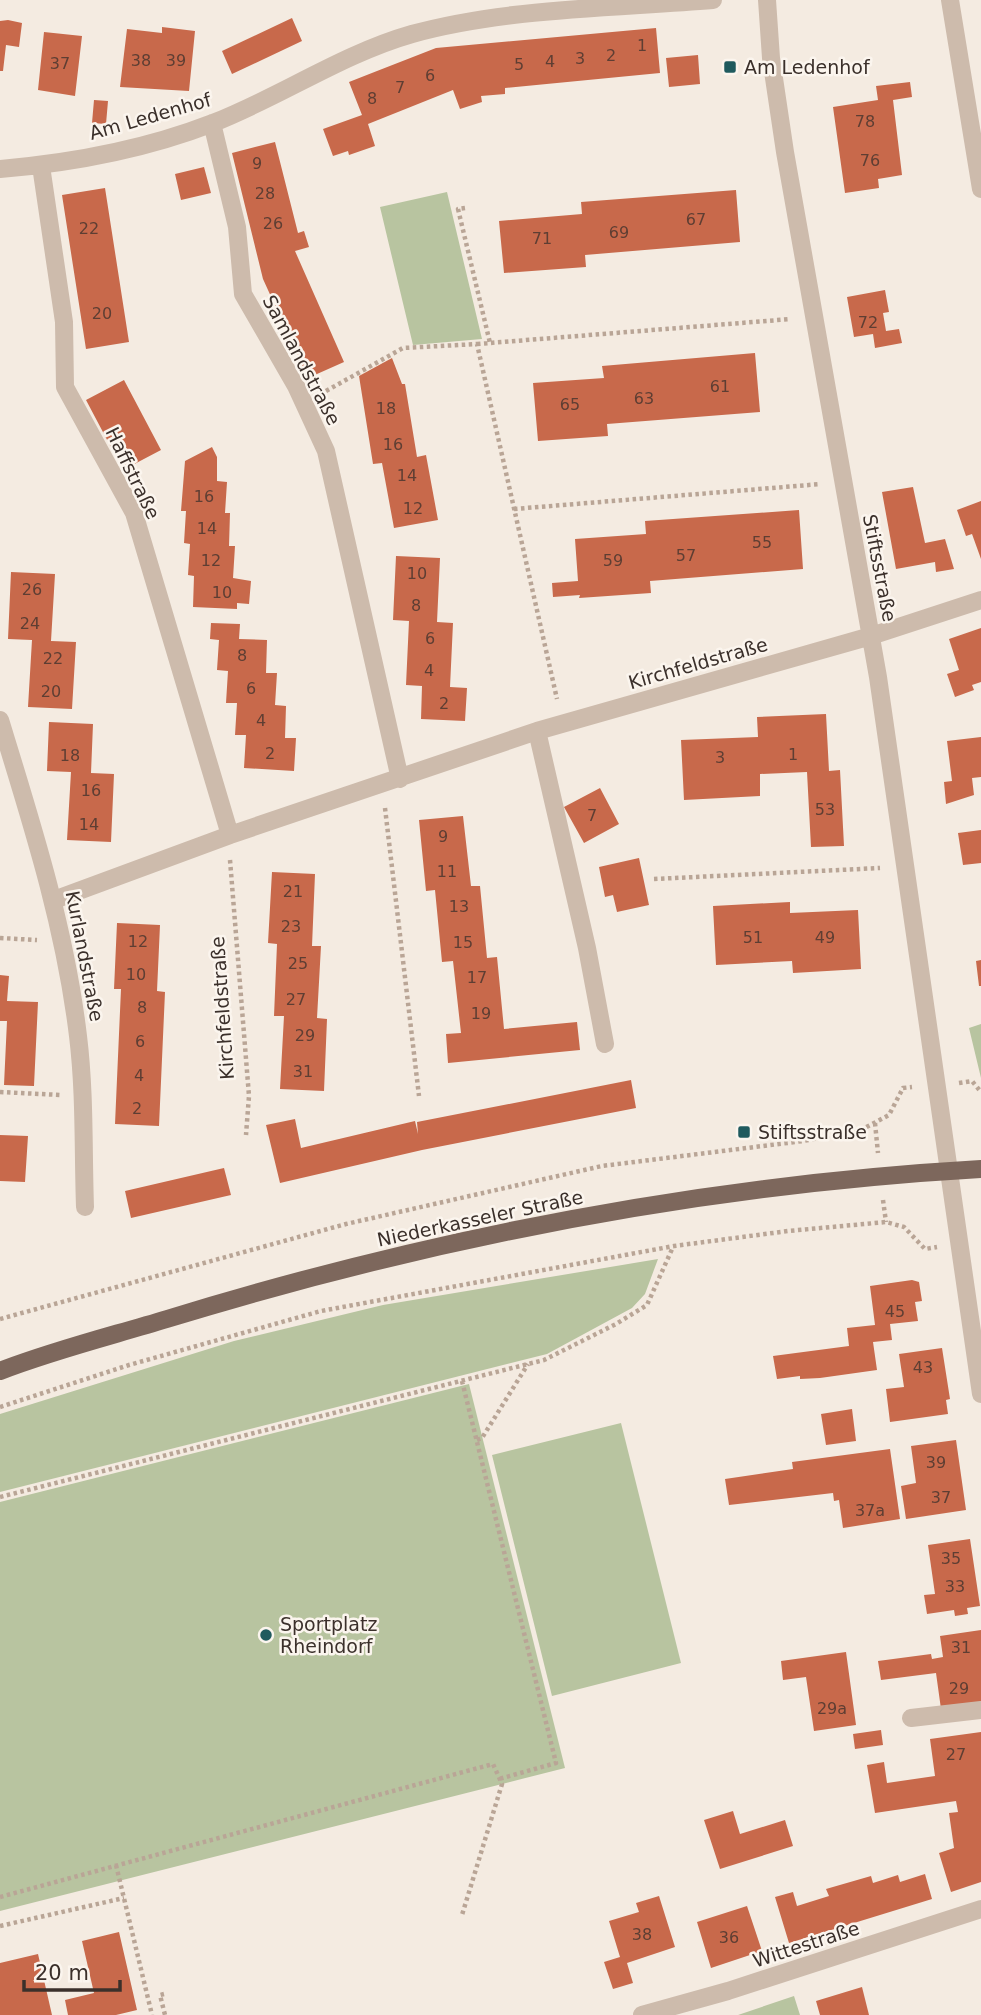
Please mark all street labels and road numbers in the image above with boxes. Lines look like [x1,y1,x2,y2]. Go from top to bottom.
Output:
street label: Am Ledenhof [87,88,215,144]
street label: Samlandstraße [259,291,345,429]
street label: Haffstraße [101,423,165,523]
street label: Stiftsstraße [859,512,901,624]
street label: Kirchfeldstraße [626,633,770,693]
street label: Kurlandstraße [62,889,108,1023]
street label: Kirchfeldstraße [206,936,238,1080]
street label: Niederkasseler Straße [375,1185,585,1251]
street label: Wittestraße [750,1916,862,1972]

